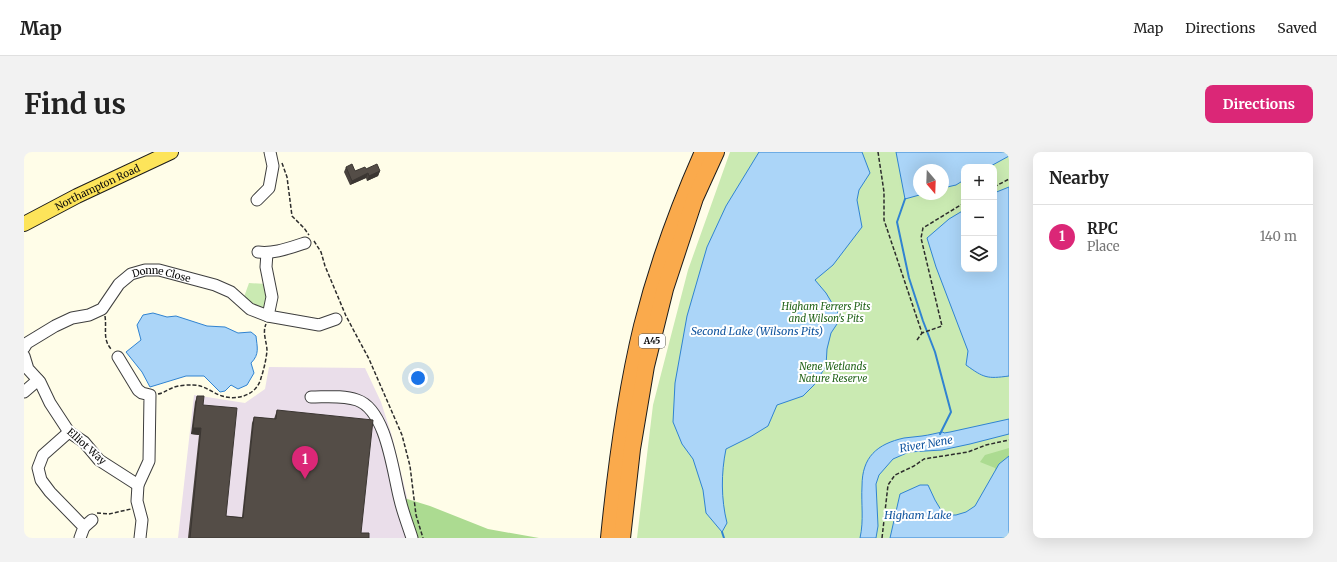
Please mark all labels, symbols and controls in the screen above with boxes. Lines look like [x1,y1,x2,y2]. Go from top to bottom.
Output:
text: Map [20,16,62,40]
text: Map [1133,19,1163,37]
text: Directions [1185,19,1255,37]
text: Saved [1277,19,1317,37]
button: Directions [1205,85,1313,123]
text: Find us [24,86,126,122]
street label: Northampton Road [53,162,142,214]
north arrow [913,164,949,200]
map controls [961,164,997,272]
button: + [961,164,997,200]
text: Nearby [1049,167,1109,189]
button: − [961,200,997,236]
text: RPC [1087,219,1118,238]
text: 1 [1059,228,1065,245]
text: 140 m [1260,228,1297,245]
button: layers [961,236,997,272]
text: Place [1087,238,1120,255]
street label: Donne Close [130,264,192,285]
park label: Higham Ferrers Pits and Wilson's Pits [780,300,871,325]
water label: Second Lake (Wilsons Pits) [691,324,823,338]
road number: A45 [639,334,665,348]
park label: Nene Wetlands Nature Reserve [799,360,867,385]
your location [408,368,428,388]
street label: Elliot Way [64,425,109,468]
water label: River Nene [898,432,954,456]
pin: 1 [292,446,318,479]
water label: Higham Lake [883,508,952,522]

